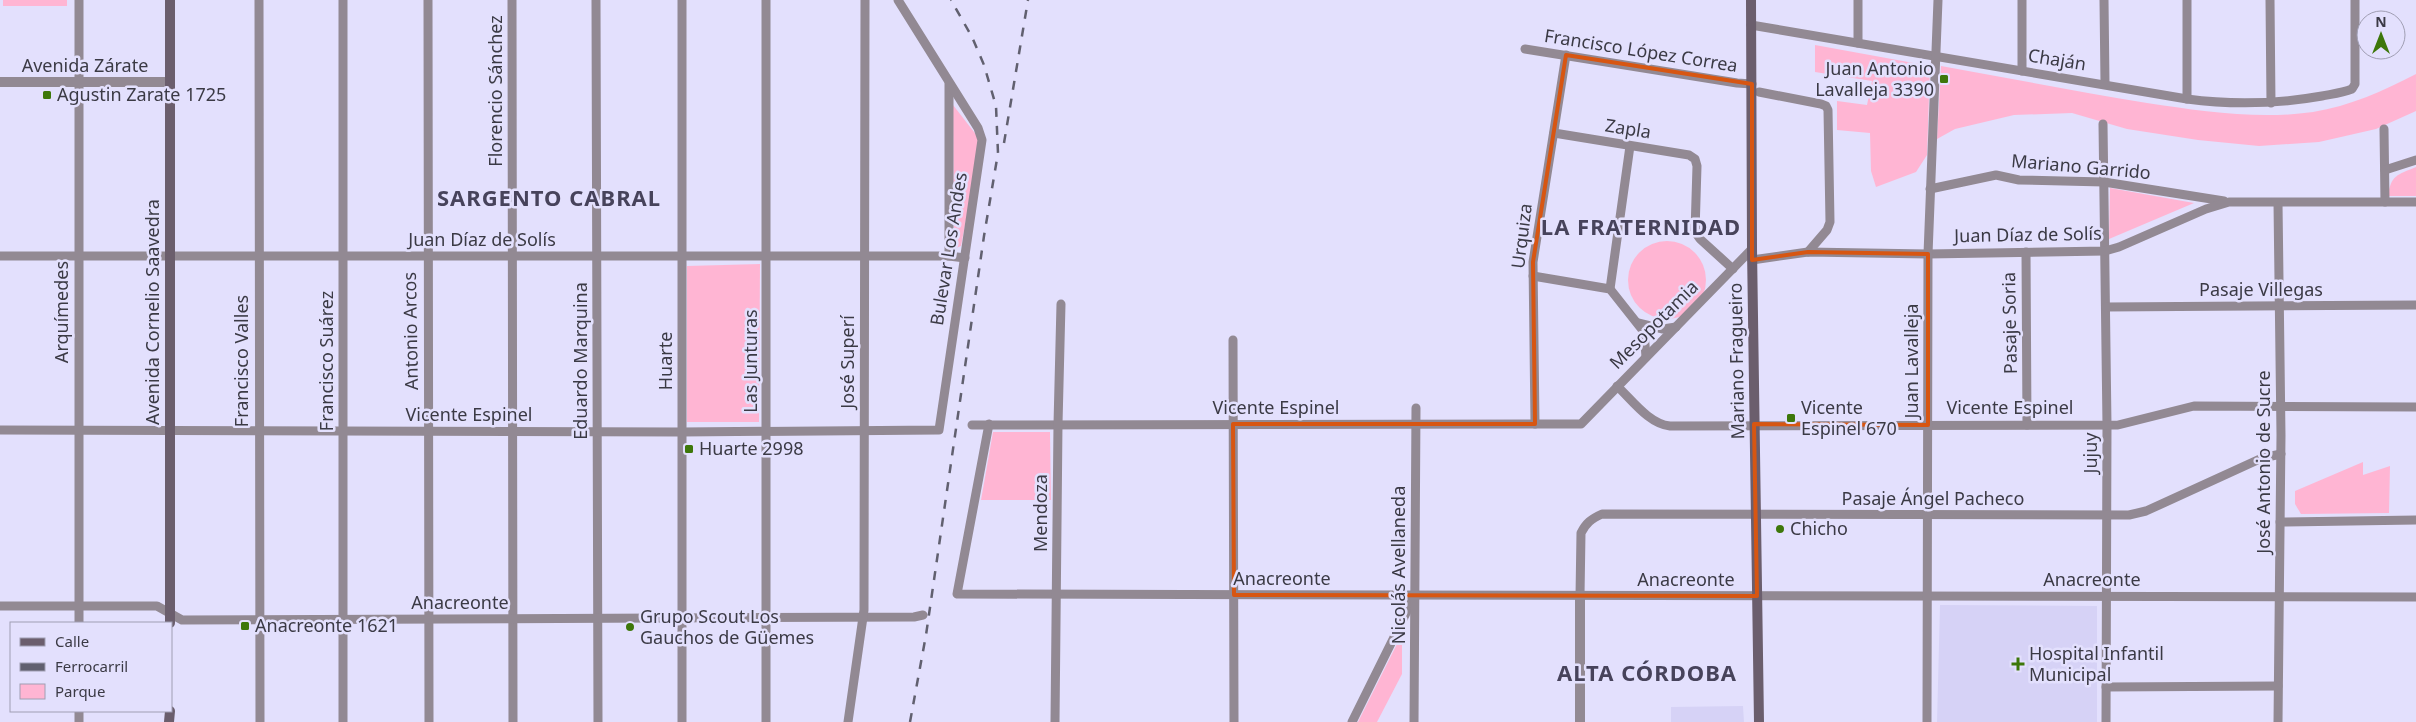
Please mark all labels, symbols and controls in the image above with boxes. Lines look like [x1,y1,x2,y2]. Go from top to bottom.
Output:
north arrow [2356,10,2406,60]
text: N [2375,12,2387,31]
street label: Florencio Sánchez [483,15,507,167]
street label: Francisco López Correa [1543,23,1739,77]
street label: Chaján [2026,43,2088,75]
street label: Avenida Zárate [22,53,148,77]
place label: Juan Antonio Lavalleja 3390 [1815,56,1934,101]
marker: Juan Antonio Lavalleja 3390 [1938,73,1950,85]
place label: Agustin Zarate 1725 [57,82,226,106]
marker: Agustin Zarate 1725 [41,89,53,101]
street label: Zapla [1603,113,1653,143]
street label: Mariano Garrido [2010,148,2152,184]
street label: Bulevar Los Andes [924,171,972,327]
district label: SARGENTO CABRAL [437,182,661,212]
street label: Avenida Cornelio Saavedra [140,199,164,425]
street label: Urquiza [1505,202,1537,270]
district label: LA FRATERNIDAD [1541,211,1741,241]
street label: Juan Díaz de Solís [1952,221,2102,247]
street label: Juan Díaz de Solís [406,227,556,251]
street label: Arquímedes [49,261,73,363]
street label: Antonio Arcos [397,272,423,390]
street label: Pasaje Soria [1996,272,2022,374]
street label: Mesopotamia [1604,275,1703,374]
street label: Pasaje Villegas [2199,277,2323,301]
street label: Eduardo Marquina [568,282,592,440]
street label: Mariano Fragueiro [1723,282,1749,440]
street label: Francisco Suárez [314,291,338,431]
street label: Francisco Valles [229,295,253,427]
street label: Juan Lavalleja [1899,304,1923,420]
street label: Las Junturas [738,309,762,413]
street label: José Superí [835,315,859,411]
street label: Huarte [653,332,677,390]
street label: José Antonio de Sucre [2251,370,2275,556]
street label: Vicente Espinel [1213,395,1339,419]
place label: Vicente Espinel 670 [1801,395,1897,440]
street label: Vicente Espinel [1947,395,2073,419]
street label: Vicente Espinel [406,402,532,426]
marker: Vicente Espinel 670 [1785,412,1797,424]
street label: Jujuy [2078,432,2102,476]
place label: Huarte 2998 [699,436,804,460]
marker: Huarte 2998 [683,443,695,455]
street label: Mendoza [1028,474,1052,552]
street label: Nicolás Avellaneda [1386,486,1410,644]
street label: Pasaje Ángel Pacheco [1842,486,2024,510]
place label: Chicho [1790,516,1848,540]
marker: Chicho [1774,523,1786,535]
street label: Anacreonte [1233,566,1331,590]
street label: Anacreonte [1637,567,1735,591]
street label: Anacreonte [2043,567,2141,591]
street label: Anacreonte [411,590,509,614]
place label: Grupo Scout Los Gauchos de Güemes [640,604,814,649]
place label: Anacreonte 1621 [255,613,398,637]
marker: Anacreonte 1621 [239,620,251,632]
marker: Grupo Scout Los Gauchos de Güemes [624,621,636,633]
legend [10,622,172,712]
text: Calle [55,631,89,651]
place label: Hospital Infantil Municipal [2029,641,2164,686]
text: Ferrocarril [55,656,128,676]
district label: ALTA CÓRDOBA [1557,657,1737,687]
marker: Hospital Infantil Municipal [2011,657,2025,671]
text: Parque [55,681,105,701]

